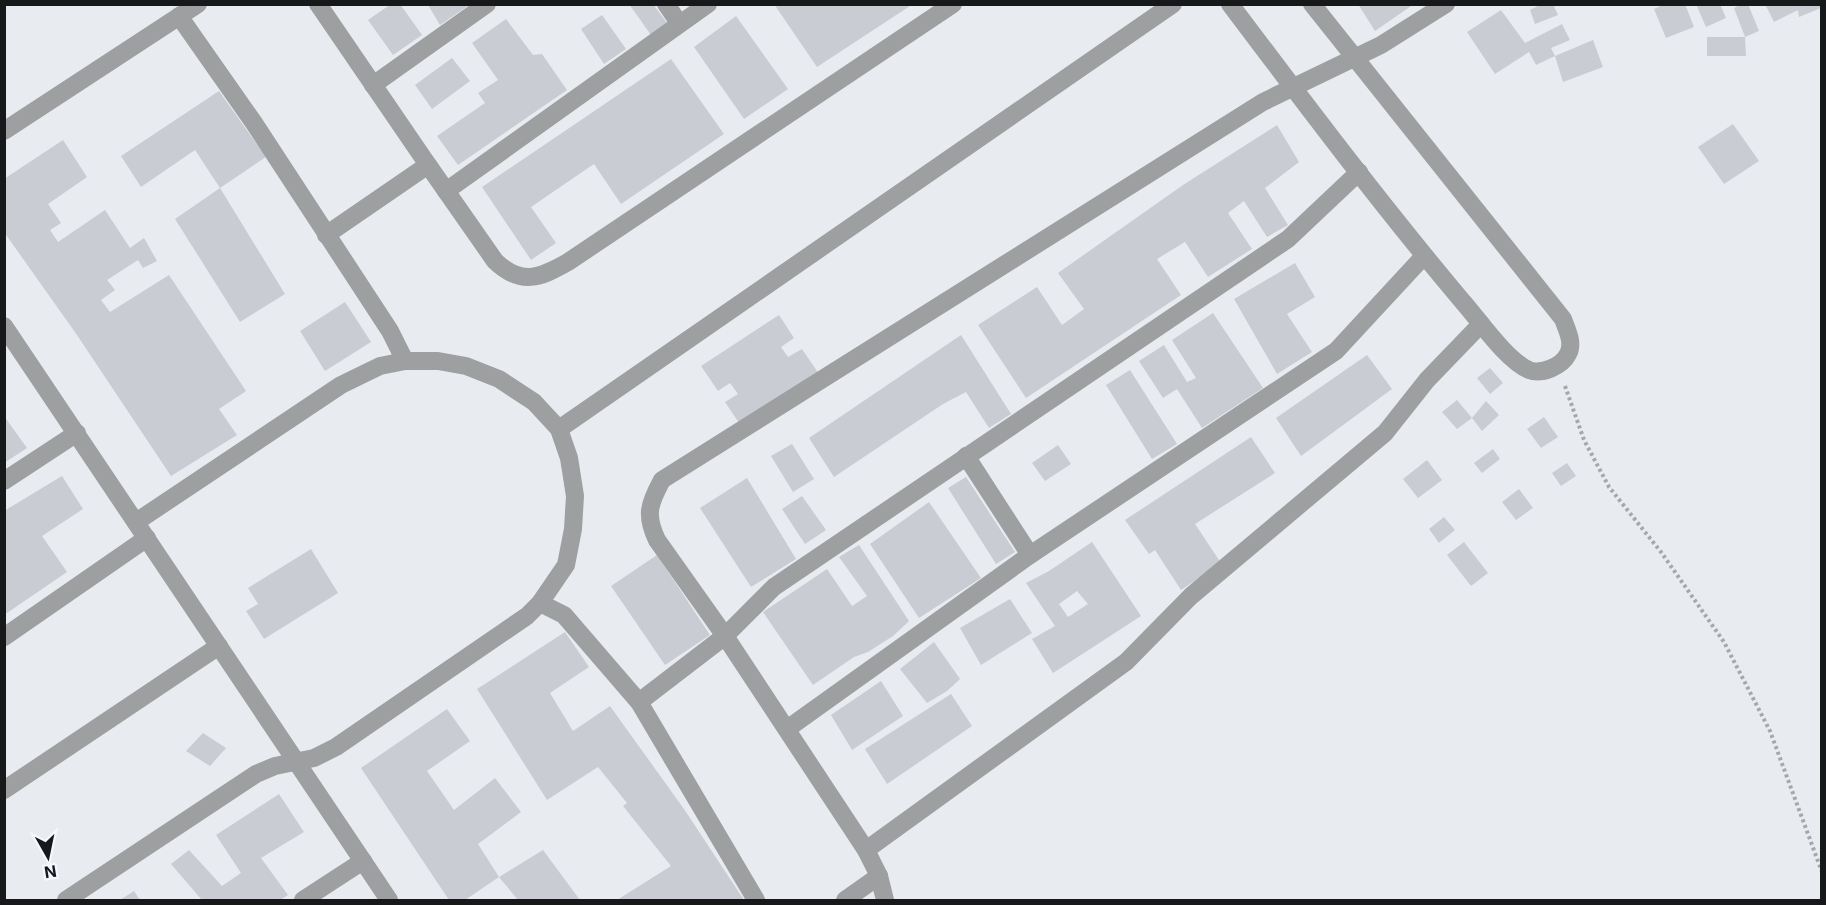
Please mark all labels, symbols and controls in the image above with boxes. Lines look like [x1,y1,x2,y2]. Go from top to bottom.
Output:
north arrow [18,827,78,887]
text: N [43,861,58,883]

